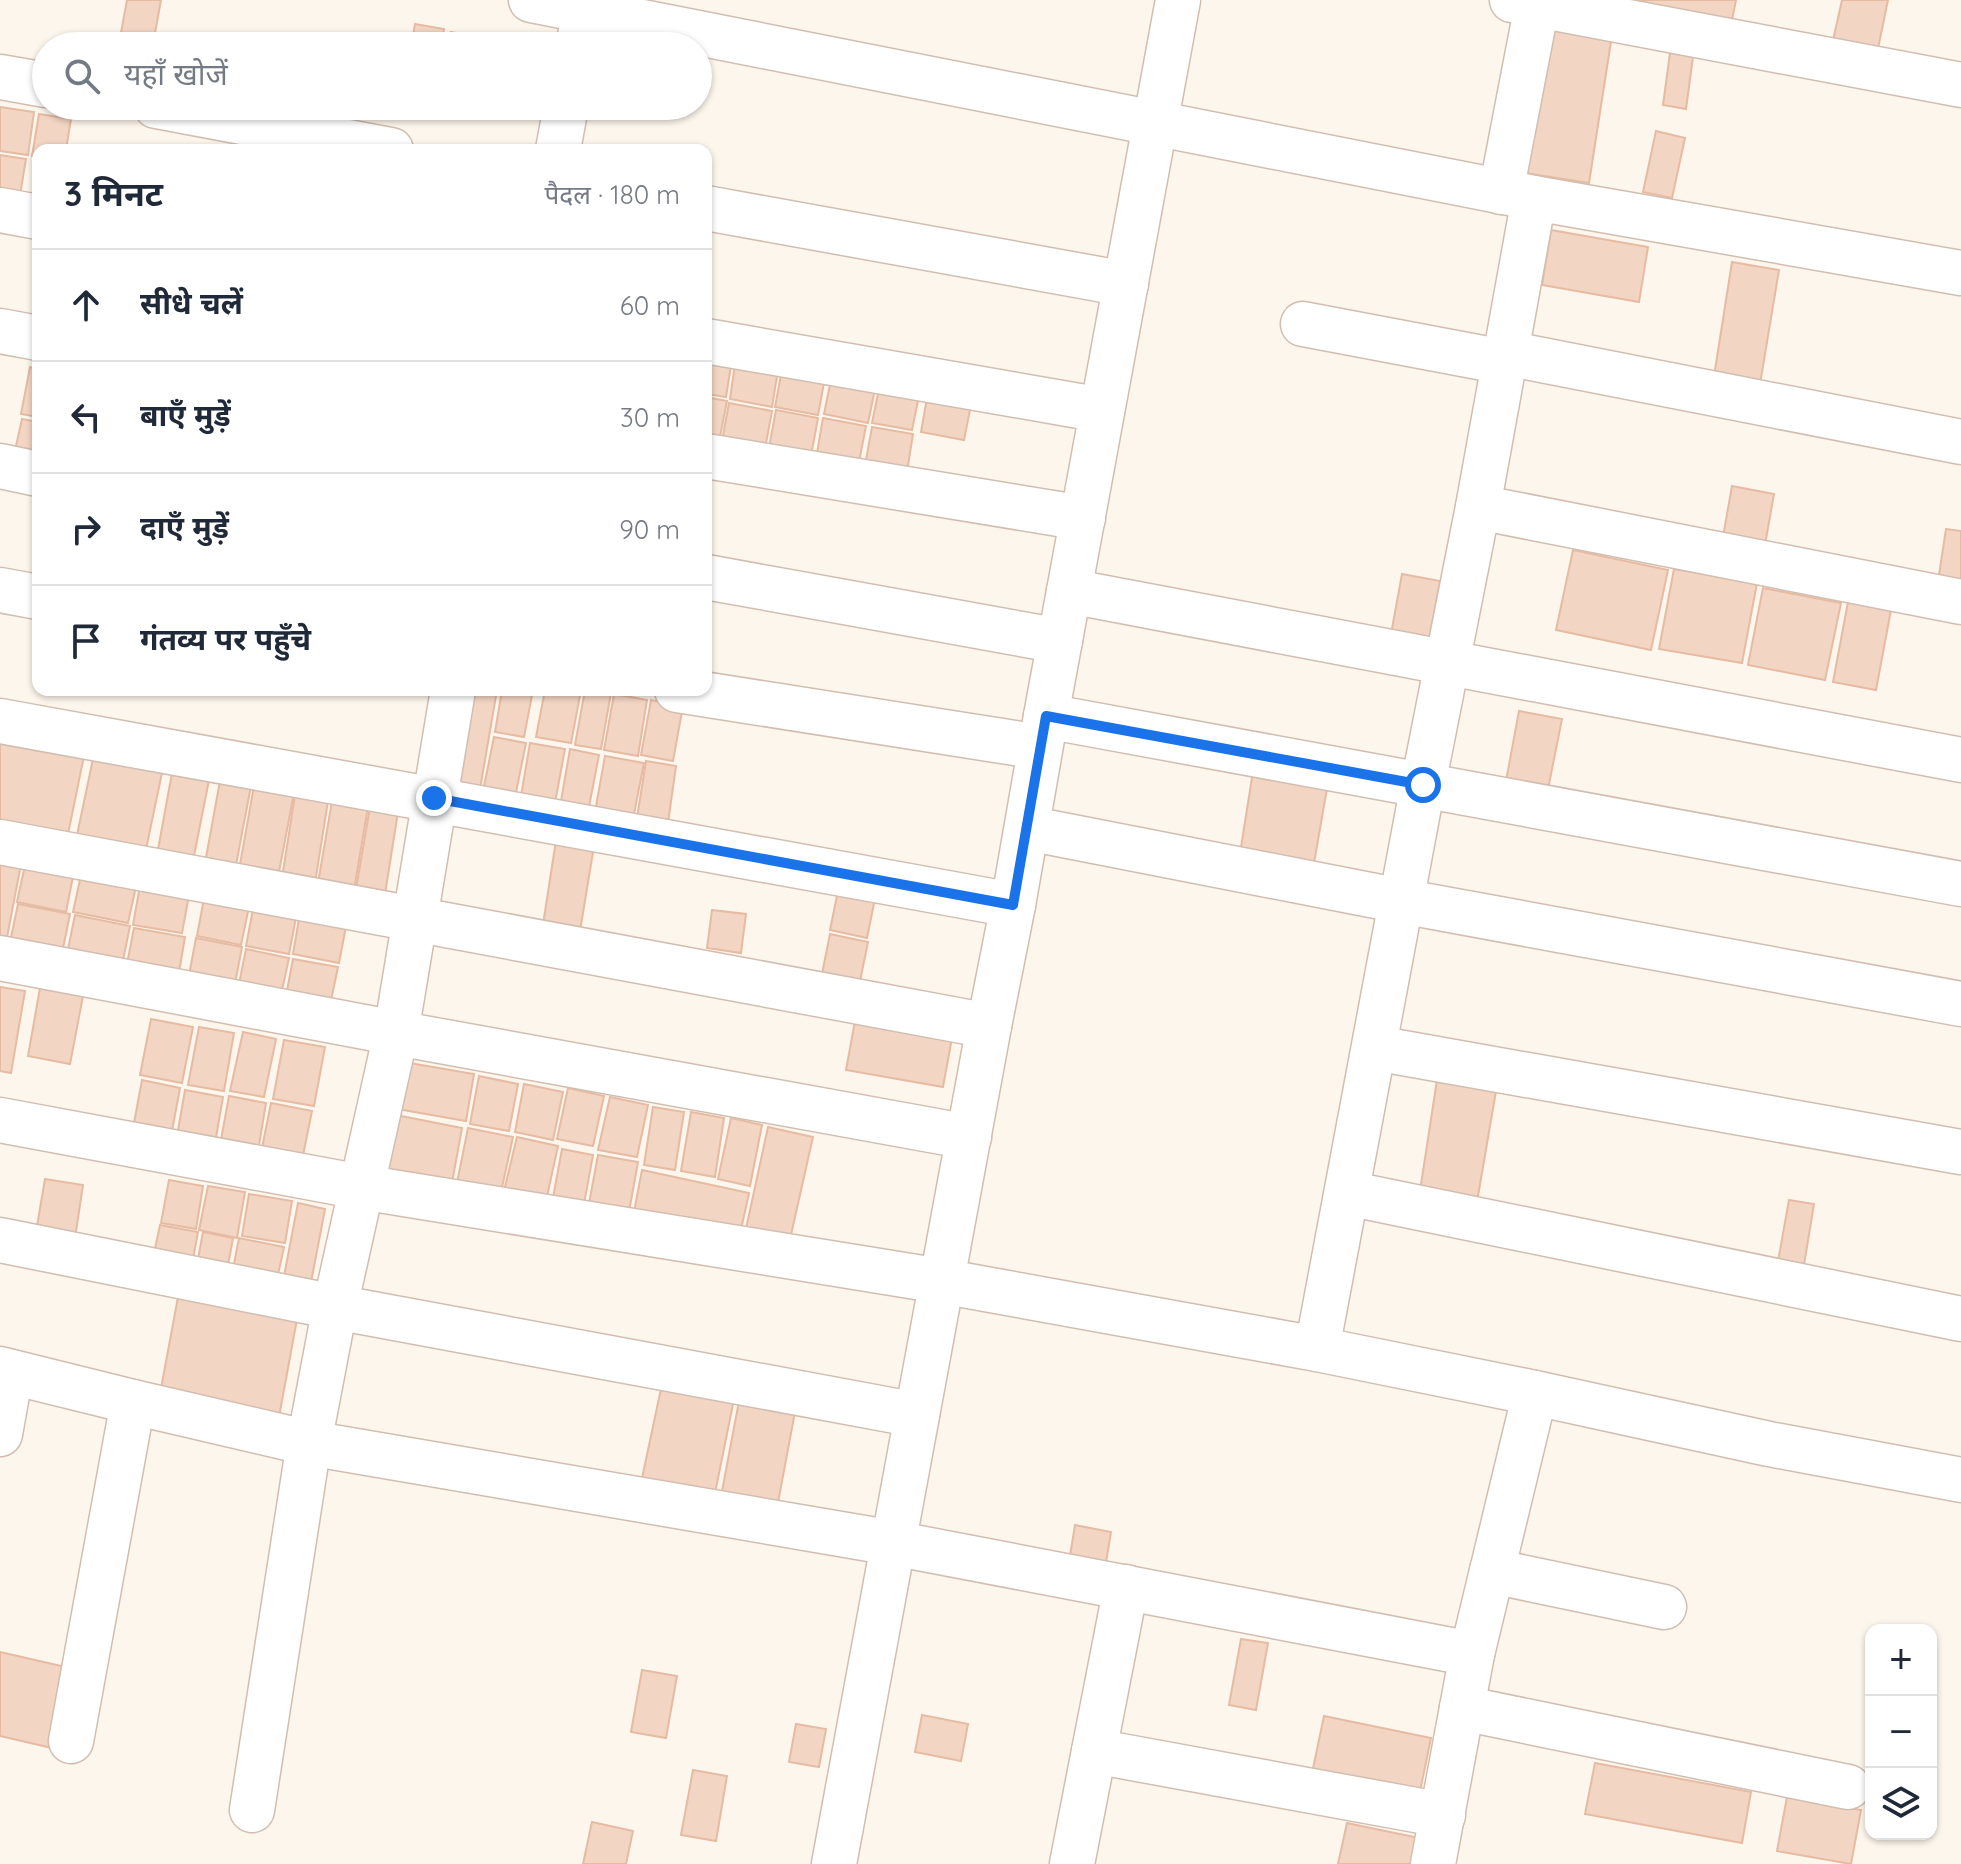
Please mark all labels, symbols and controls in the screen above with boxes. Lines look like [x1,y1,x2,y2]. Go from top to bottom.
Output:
search box [32,32,712,120]
icon: search [60,54,104,98]
text: यहाँ खोजें [124,55,228,93]
text: 3 मिनट [64,172,163,215]
text: पैदल · 180 m [545,178,680,211]
icon: ahead [64,283,108,327]
text: सीधे चलें [140,284,243,322]
text: 60 m [620,289,680,322]
icon: left [64,395,108,439]
text: बाएँ मुड़ें [140,396,231,434]
text: 30 m [620,401,680,434]
icon: right [64,507,108,551]
text: दाएँ मुड़ें [140,508,229,546]
text: 90 m [619,513,680,546]
icon: arrive [64,619,108,663]
text: गंतव्य पर पहुँचे [140,620,311,658]
route start [1405,767,1441,803]
route end [416,780,452,816]
map controls [1865,1624,1937,1840]
button: + [1865,1624,1937,1696]
button: − [1865,1696,1937,1768]
button: layers [1865,1768,1937,1840]

